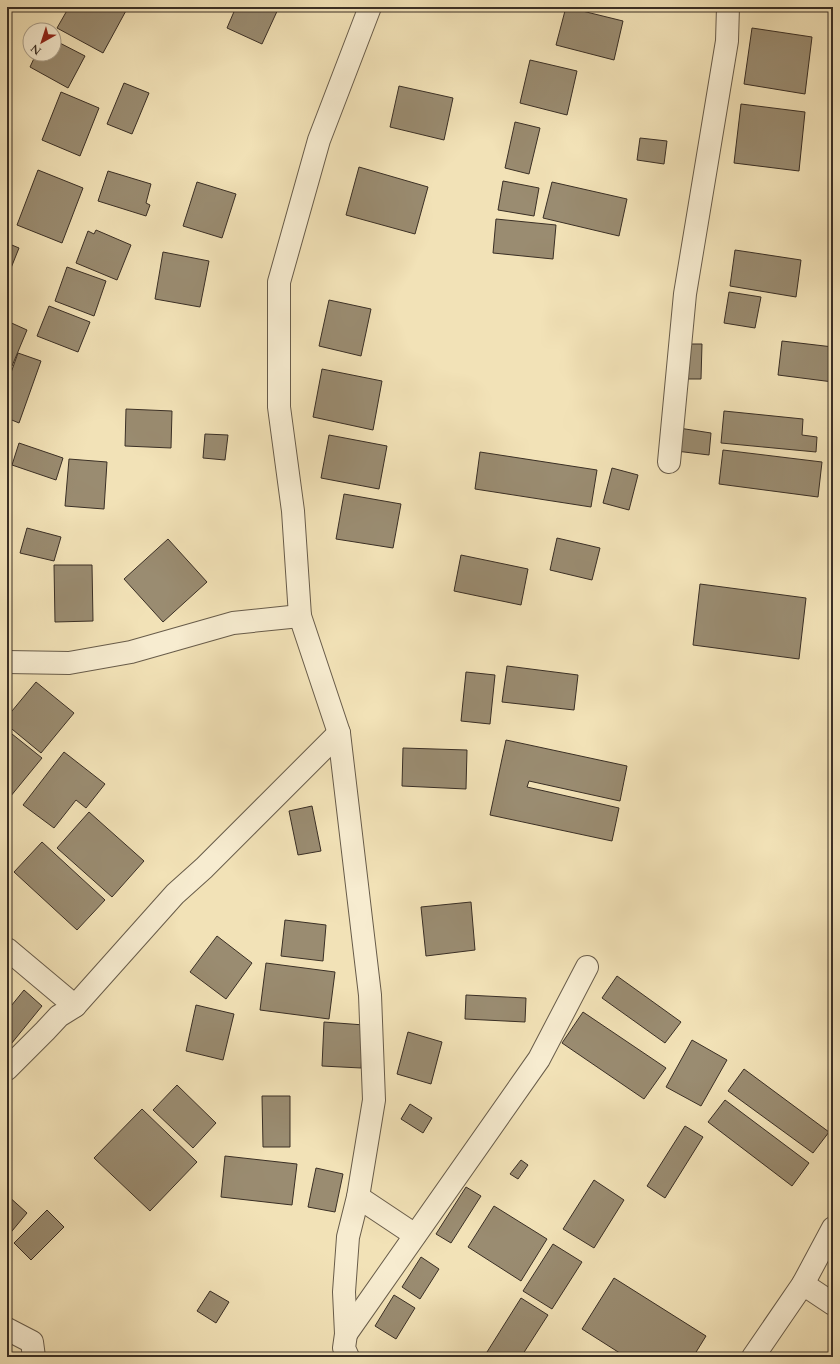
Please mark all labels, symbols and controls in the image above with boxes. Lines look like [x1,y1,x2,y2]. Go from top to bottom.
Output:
north arrow [22,22,62,62]
text: N [27,40,44,58]

